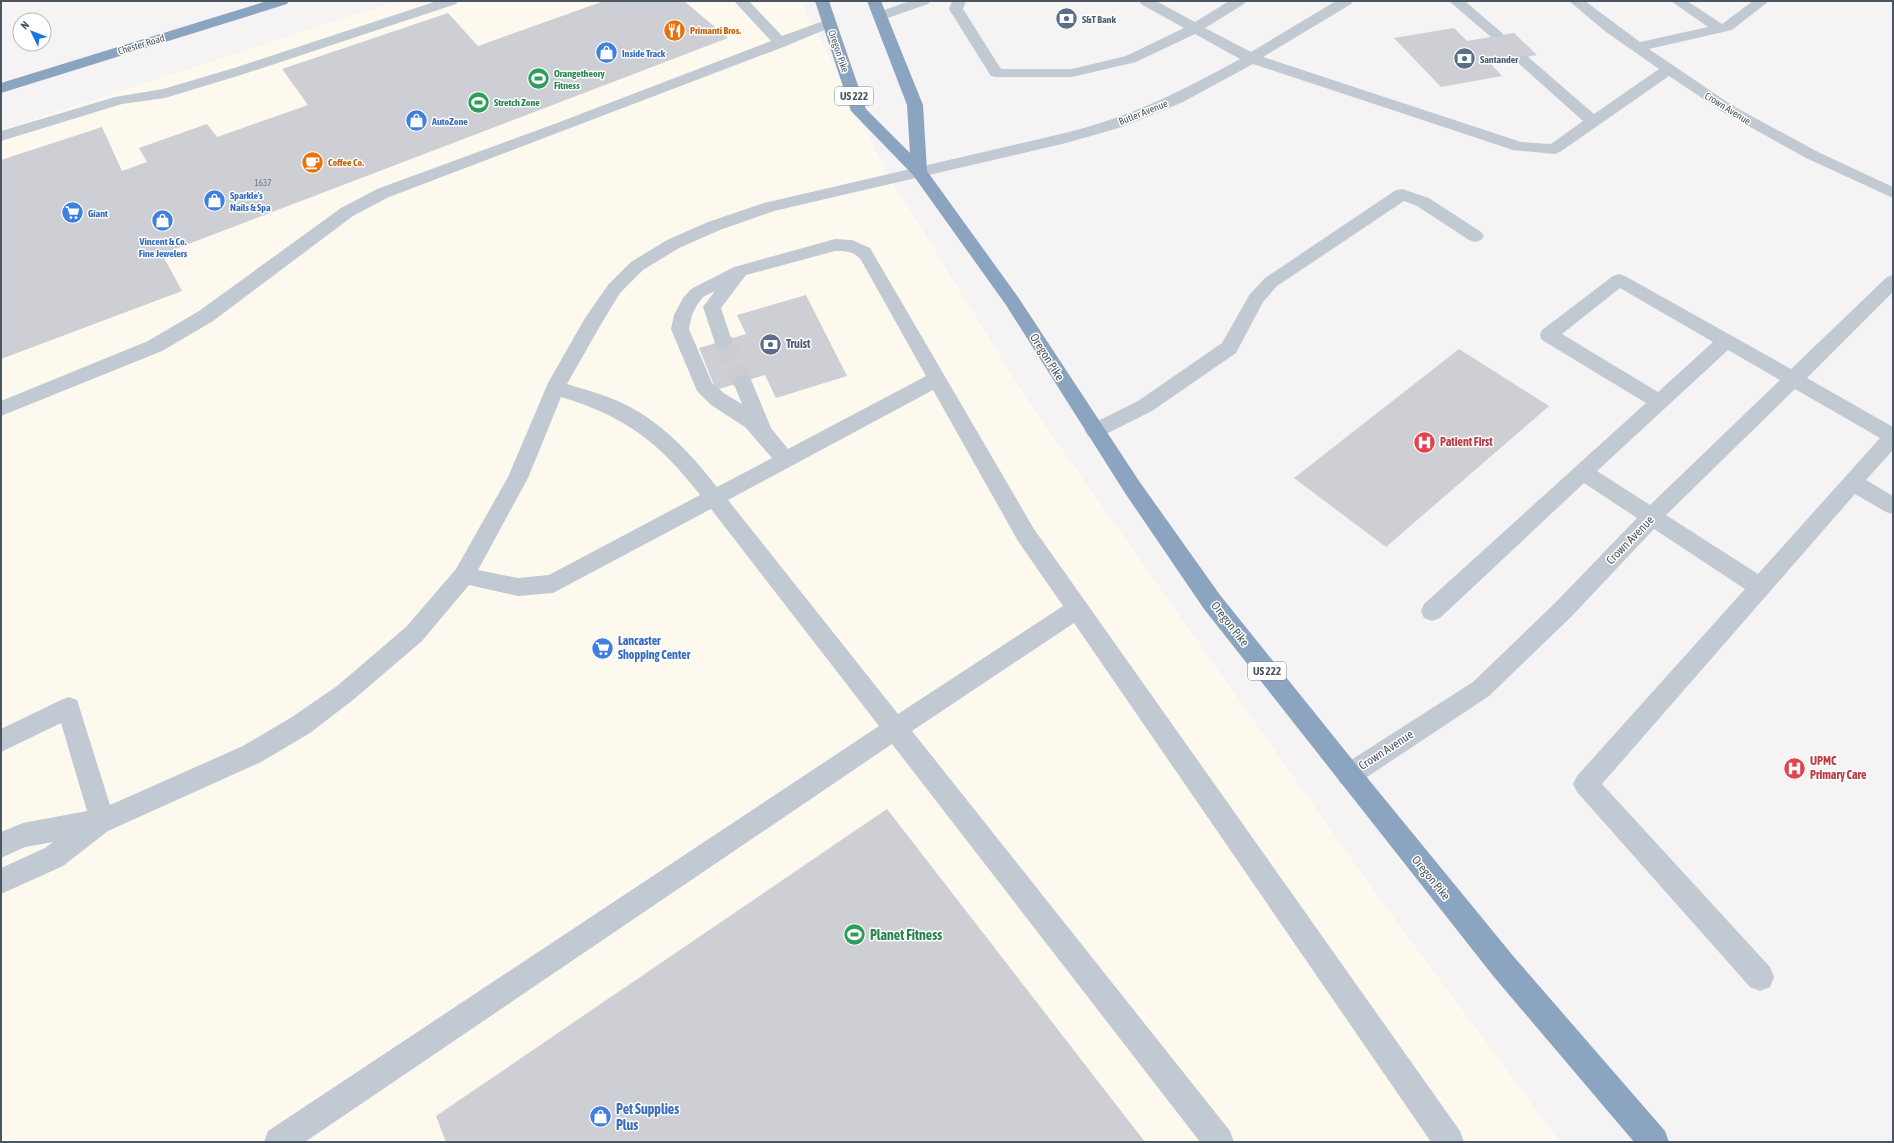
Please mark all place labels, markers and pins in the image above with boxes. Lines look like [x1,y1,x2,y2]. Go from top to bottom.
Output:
bank icon: S&T Bank [1053,6,1079,32]
place label: S&T Bank [1082,14,1116,25]
restaurant icon: Primanti Bros. [662,17,688,43]
place label: Primanti Bros. [690,25,741,36]
shop icon: Inside Track [594,40,620,66]
bank icon: Santander [1451,46,1477,72]
place label: Inside Track [622,48,666,59]
place label: Santander [1480,54,1519,65]
sports icon: Orangetheory Fitness [525,66,551,92]
place label: Orangetheory Fitness [554,68,606,91]
sports icon: Stretch Zone [466,89,492,115]
place label: Stretch Zone [494,97,540,108]
shop icon: AutoZone [404,108,430,134]
place label: AutoZone [431,116,468,127]
cafe icon: Coffee Co. [300,149,326,175]
place label: Coffee Co. [328,157,364,168]
shop icon: Sparkle's Nails & Spa [201,188,227,214]
place label: Sparkle's Nails & Spa [230,190,271,213]
supermarket icon: Giant [59,200,85,226]
place label: Giant [88,208,108,219]
shop icon: Vincent & Co. Fine Jewelers [150,208,176,234]
place label: Vincent & Co. Fine Jewelers [139,236,188,259]
bank icon: Truist [758,331,784,357]
place label: Truist [786,337,811,351]
hospital icon: Patient First [1411,429,1437,455]
place label: Patient First [1440,435,1493,449]
place label: Lancaster Shopping Center [618,634,691,662]
supermarket icon: Lancaster Shopping Center [589,635,615,661]
place label: UPMC Primary Care [1810,754,1867,782]
hospital icon: UPMC Primary Care [1782,755,1808,781]
sports icon: Planet Fitness [842,922,868,948]
place label: Planet Fitness [870,927,942,943]
place label: Pet Supplies Plus [616,1101,679,1133]
shop icon: Pet Supplies Plus [588,1104,614,1130]

